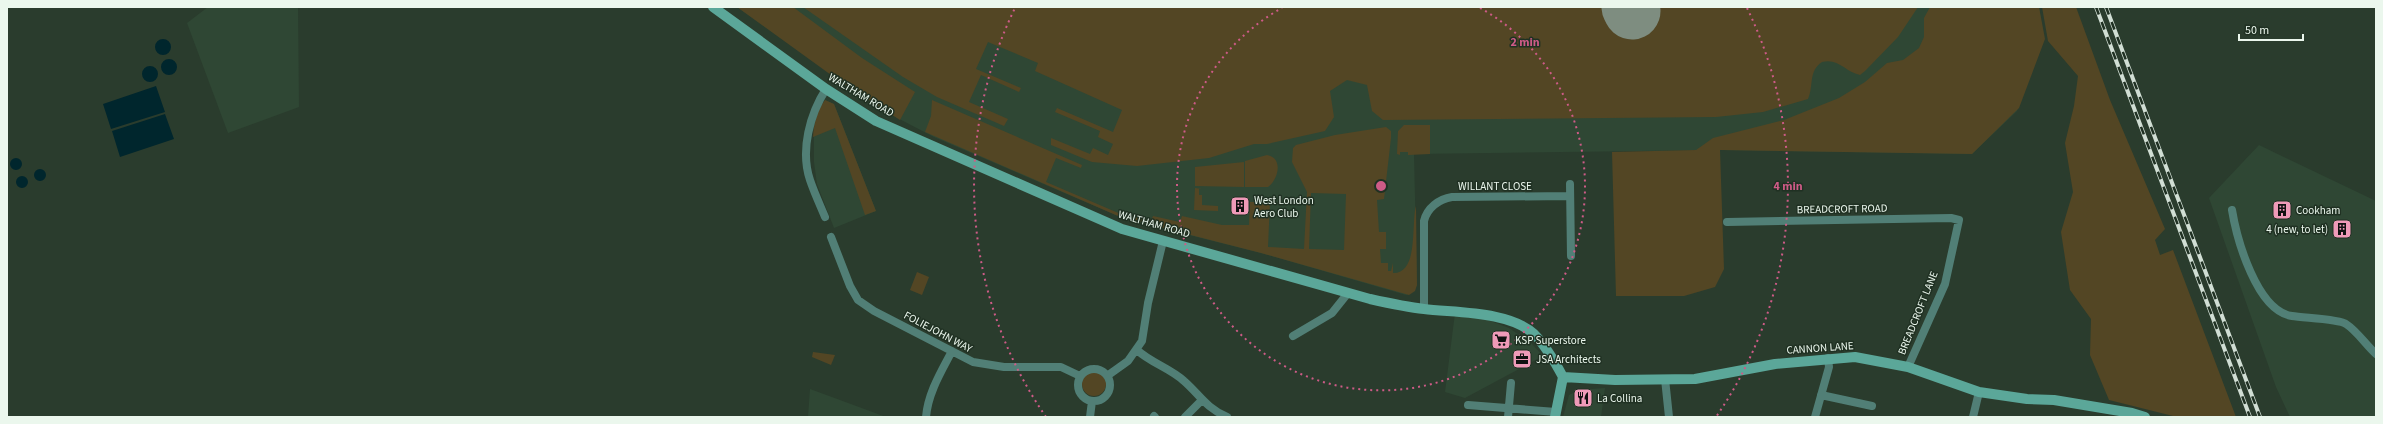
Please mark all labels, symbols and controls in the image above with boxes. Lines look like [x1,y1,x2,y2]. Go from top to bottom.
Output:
scale bar [2239,16,2303,42]
text: 50 m [2245,22,2269,39]
text: 2 min [1510,34,1540,51]
street label: WALTHAM ROAD [825,69,897,121]
text: 4 min [1773,178,1803,195]
centre of rings [1374,179,1388,193]
street label: WILLANT CLOSE [1458,179,1532,194]
place label: West London Aero Club [1254,193,1314,221]
building icon: West London Aero Club [1229,195,1251,217]
building icon: Cookham [2271,199,2293,221]
street label: BREADCROFT ROAD [1796,201,1888,217]
place label: Cookham [2296,203,2340,218]
street label: WALTHAM ROAD [1116,207,1192,241]
building icon: 4 (new, to let) [2331,218,2353,240]
place label: 4 (new, to let) [2266,222,2328,237]
street label: BREADCROFT LANE [1894,269,1942,357]
street label: FOLIEJOHN WAY [901,308,975,357]
supermarket icon: KSP Superstore [1490,329,1512,351]
place label: KSP Superstore [1515,333,1586,348]
street label: CANNON LANE [1786,338,1854,358]
office icon: JSA Architects [1511,348,1533,370]
place label: JSA Architects [1536,352,1601,367]
restaurant icon: La Collina [1572,387,1594,409]
place label: La Collina [1597,391,1642,406]

